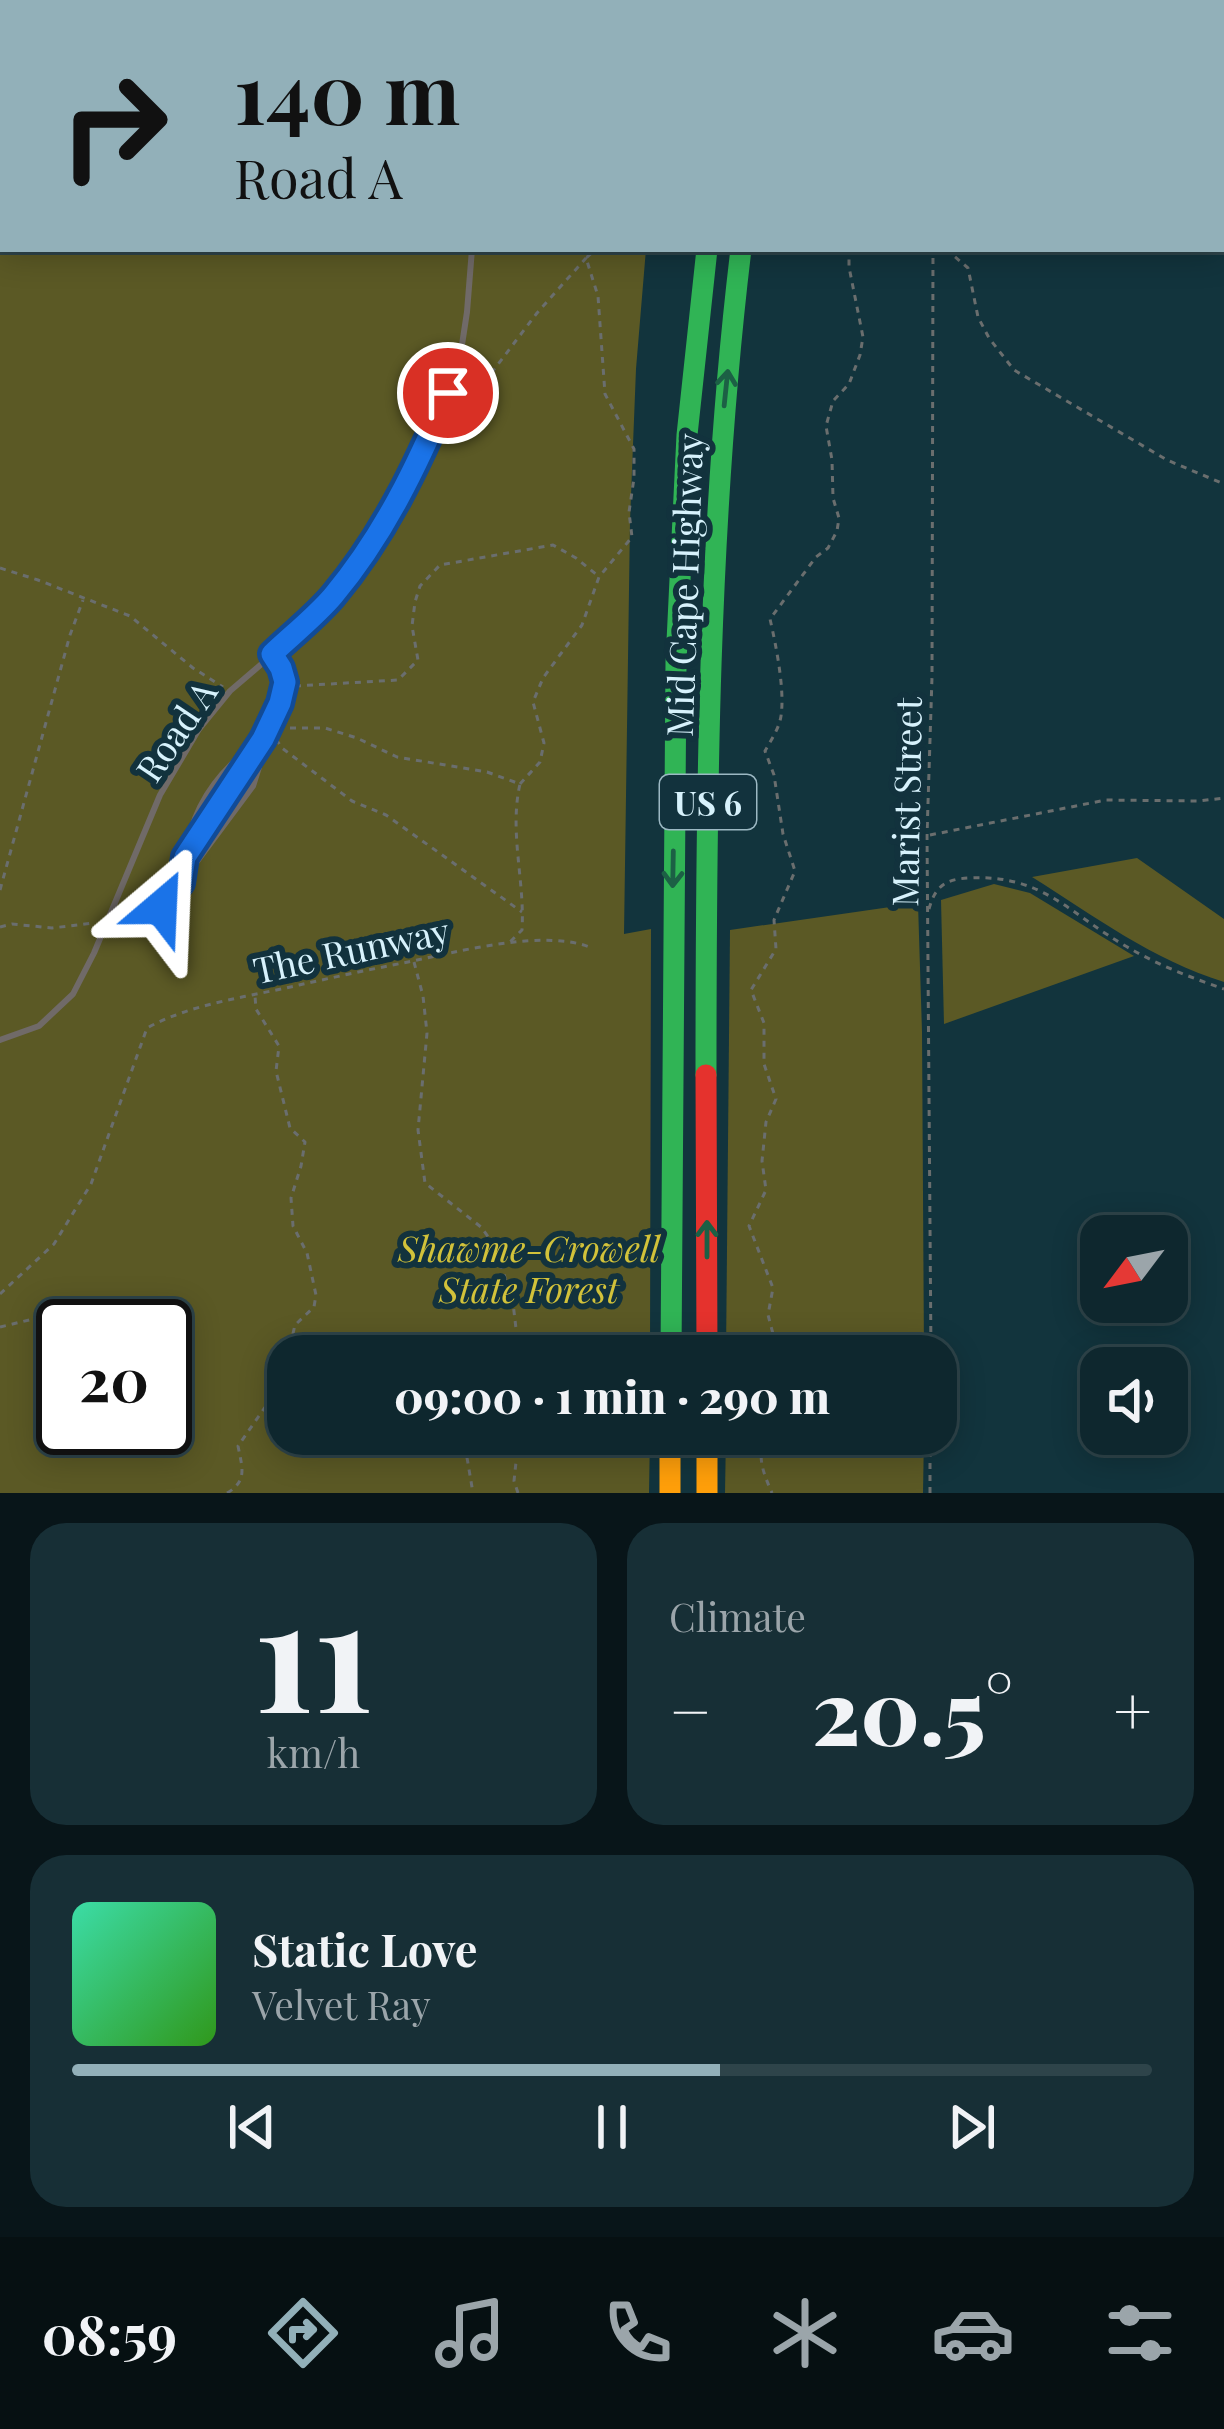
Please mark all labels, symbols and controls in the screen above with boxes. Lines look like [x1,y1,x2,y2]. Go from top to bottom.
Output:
text: 140 m [234,34,460,146]
icon: right [36,48,192,204]
text: Road A [234,141,402,213]
pin [397,342,499,444]
icon: arrive [415,360,481,426]
one-way arrow [715,369,738,408]
street label: Mid Cape Highway [654,432,712,738]
street label: Road A [124,670,226,790]
street label: Marist Street [879,696,931,907]
road number: US 6 [660,775,756,829]
position arrow [98,844,224,970]
one-way arrow [662,849,684,888]
street label: The Runway [249,905,453,993]
north arrow [1080,1215,1188,1323]
map controls [1080,1215,1188,1455]
one-way arrow [696,1220,718,1259]
park label: Shawme-Crowell State Forest [397,1223,662,1312]
speed limit sign: 20 [36,1299,192,1455]
button: sound [1080,1347,1188,1455]
text: 09:00 · 1 min · 290 m [394,1365,830,1425]
text: 11 [254,1544,373,1752]
text: Climate [669,1590,806,1642]
text: 20.5° [812,1649,1013,1769]
text: − [669,1665,712,1753]
text: + [1113,1665,1152,1753]
text: km/h [267,1726,360,1778]
text: Static Love [252,1918,477,1978]
text: Velvet Ray [252,1978,431,2030]
icon: previous [219,2094,285,2160]
icon: pause [579,2094,645,2160]
icon: next [939,2094,1005,2160]
icon: directions [261,2291,345,2375]
icon: music [428,2291,512,2375]
icon: phone [596,2291,680,2375]
icon: climate [763,2291,847,2375]
icon: car [931,2291,1015,2375]
icon: filters [1098,2291,1182,2375]
text: 08:59 [42,2297,177,2369]

